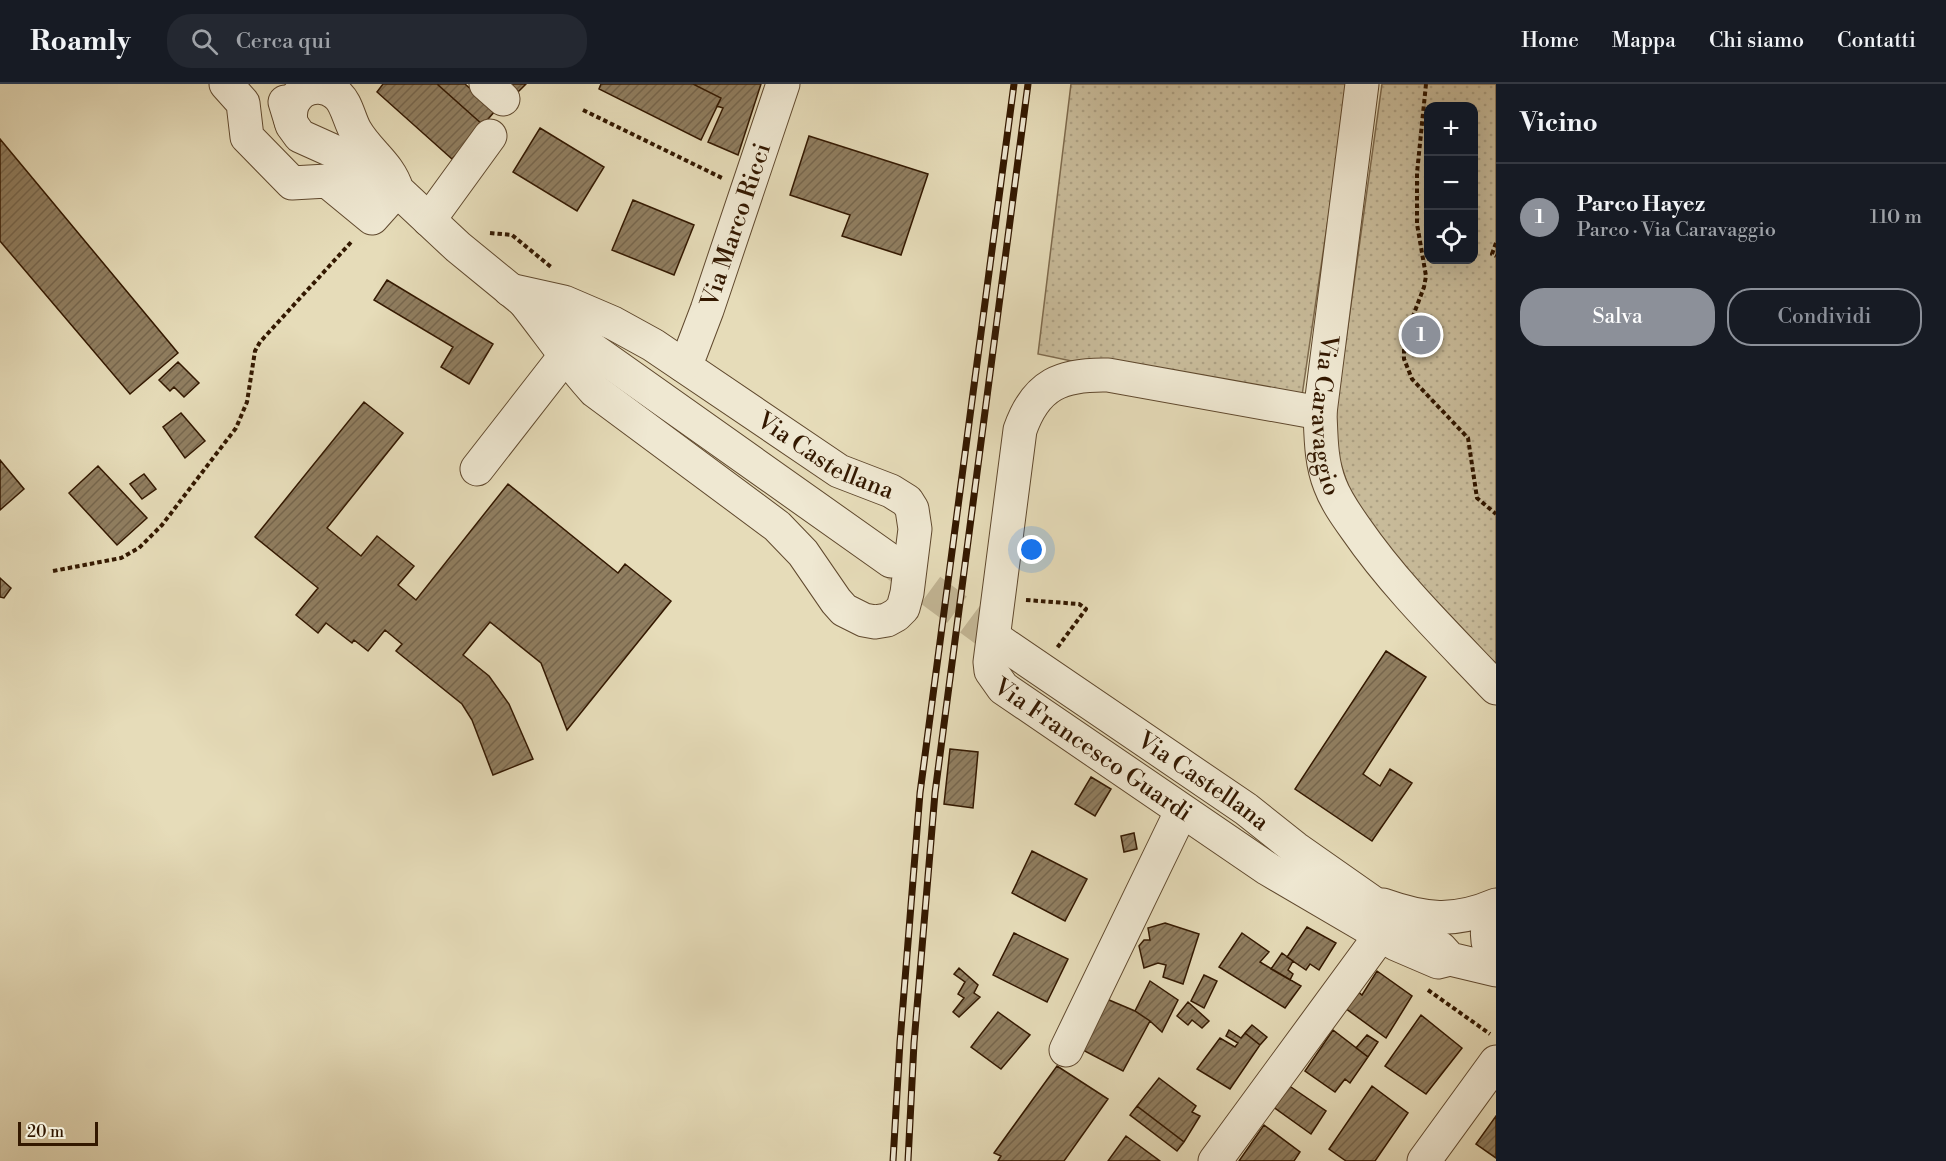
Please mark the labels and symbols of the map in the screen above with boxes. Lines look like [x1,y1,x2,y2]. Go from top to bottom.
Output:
street label: Via Marco Ricci [695,139,778,312]
pin: 1 [1402,312,1440,358]
street label: Via Caravaggio [1304,332,1347,501]
street label: Via Castellana [750,405,899,507]
your location [1017,535,1046,564]
street label: Via Francesco Guardi [987,671,1198,829]
street label: Via Castellana [1130,725,1275,838]
scale bar [18,1119,98,1146]

